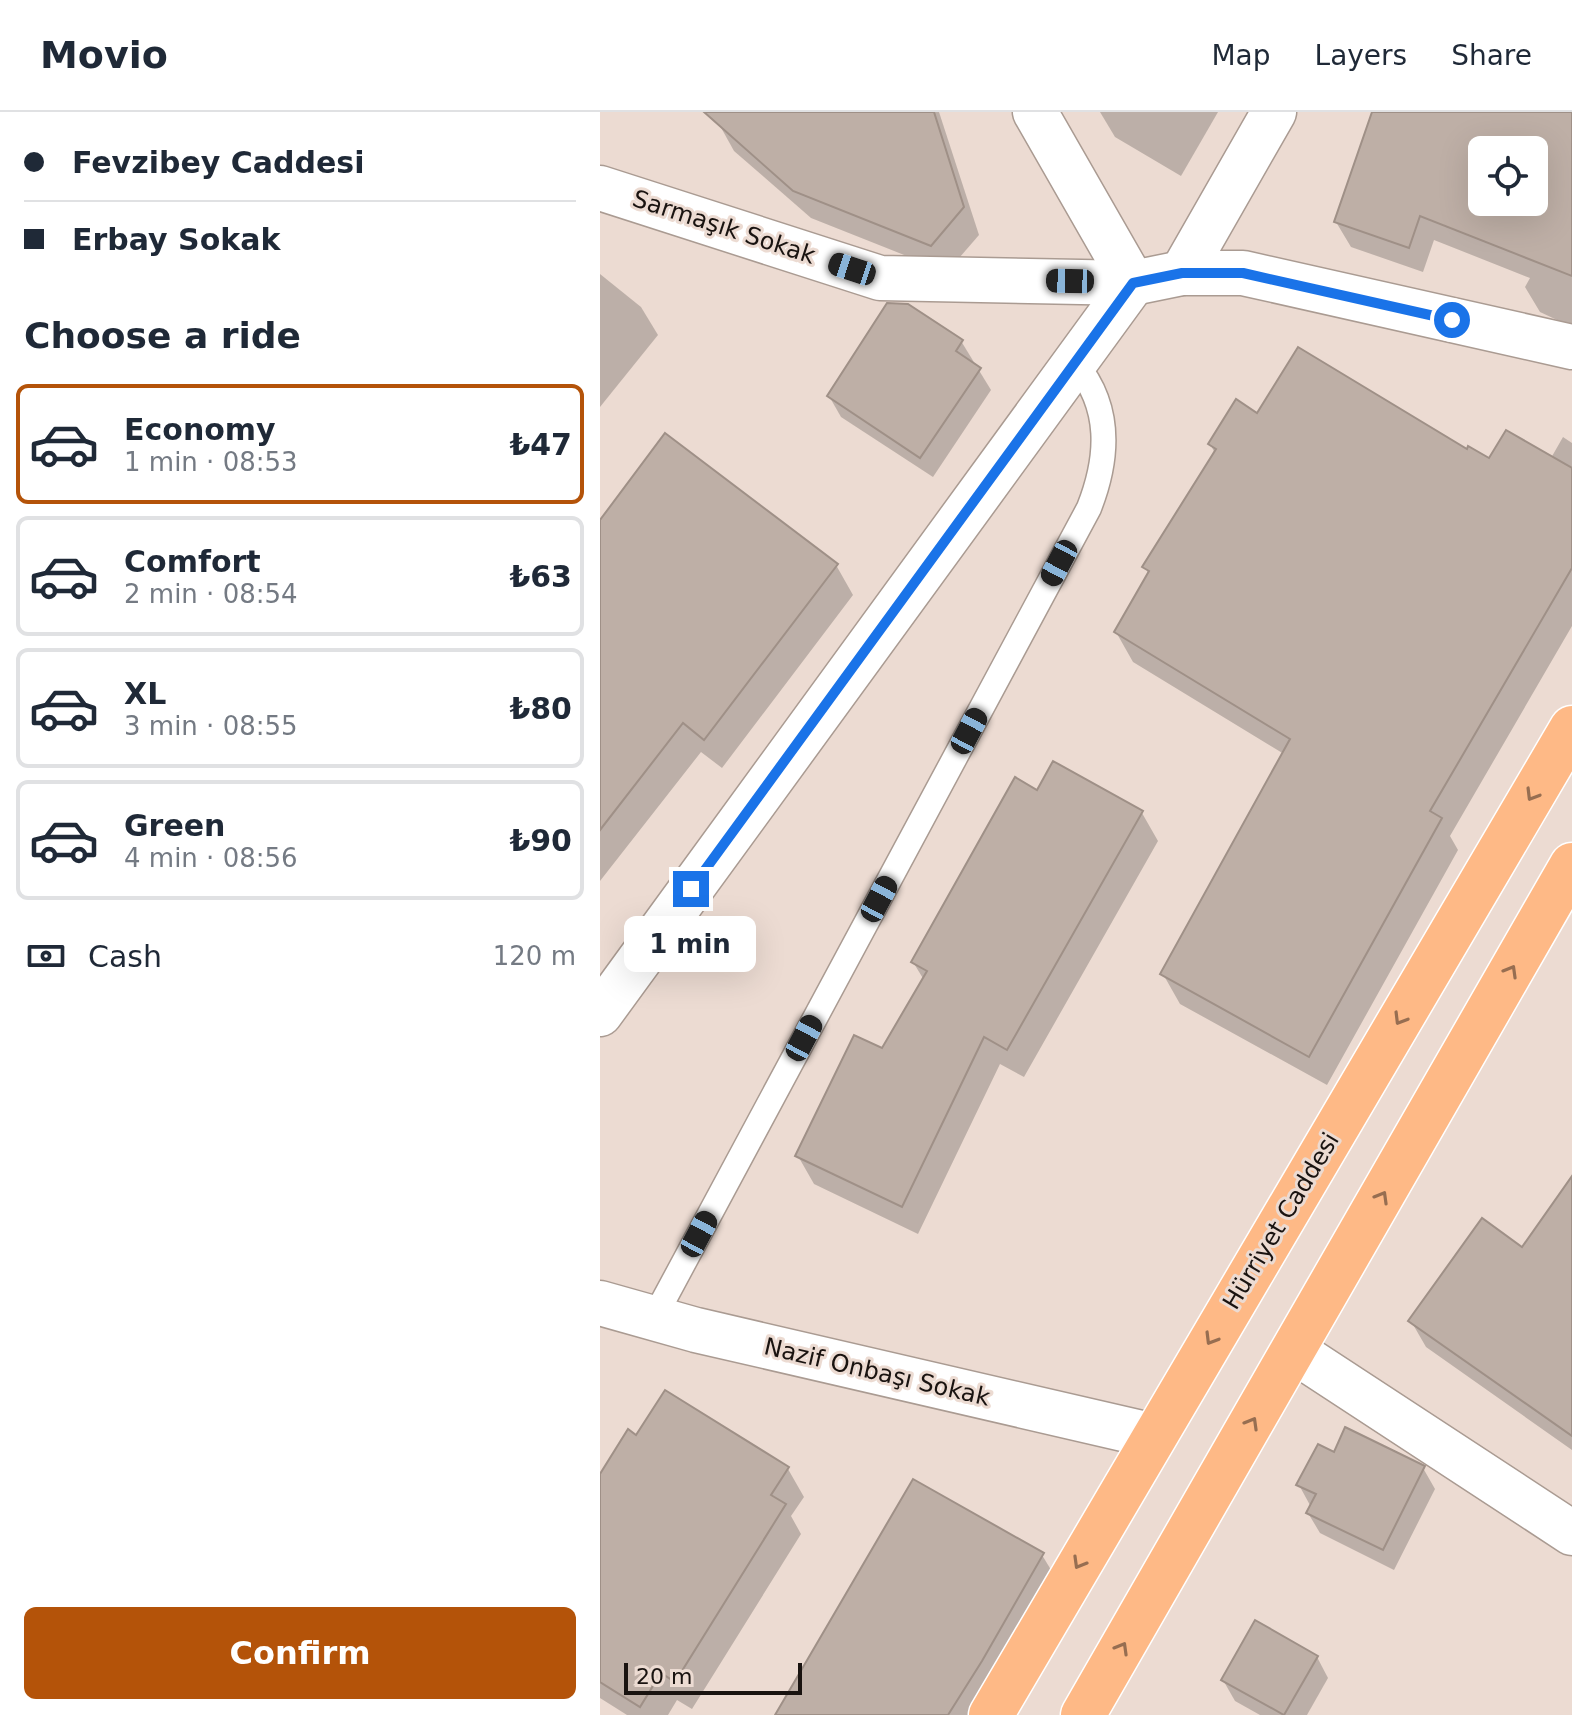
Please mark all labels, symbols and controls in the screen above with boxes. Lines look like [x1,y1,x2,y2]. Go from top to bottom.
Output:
text: Movio [40,33,168,77]
text: Map [1211,39,1271,72]
text: Layers [1315,39,1407,72]
text: Share [1451,39,1532,72]
map controls [1468,136,1548,216]
button: locate [1468,136,1548,216]
text: Fevzibey Caddesi [72,145,364,180]
street label: Sarmaşık Sokak [629,184,819,270]
text: Erbay Sokak [72,222,280,257]
car [825,250,879,288]
car [1046,269,1094,293]
route start [1434,302,1470,338]
text: Choose a ride [24,315,301,356]
icon: car [28,408,100,480]
text: Economy [124,412,276,447]
text: ₺47 [509,427,572,462]
text: 1 min · 08:53 [124,447,298,477]
car [1037,536,1081,590]
icon: car [28,540,100,612]
text: Comfort [124,544,261,579]
text: ₺63 [509,559,572,594]
text: 2 min · 08:54 [124,579,298,609]
icon: car [28,672,100,744]
text: XL [124,676,166,711]
text: ₺80 [509,691,572,726]
car [947,704,991,758]
text: 3 min · 08:55 [124,711,298,741]
one-way arrow [1526,786,1542,801]
icon: car [28,804,100,876]
text: Green [124,808,225,843]
text: ₺90 [509,823,572,858]
text: 4 min · 08:56 [124,843,298,873]
route end [673,871,709,907]
car [857,872,901,926]
callout: 1 min [625,917,757,973]
text: 1 min [649,929,731,959]
icon: cash [24,934,68,978]
text: Cash [88,939,162,974]
text: 120 m [493,941,576,971]
one-way arrow [1501,966,1517,980]
one-way arrow [1394,1010,1410,1025]
car [782,1011,826,1065]
street label: Hürriyet Caddesi [1217,1128,1345,1314]
one-way arrow [1372,1191,1388,1206]
car [677,1207,721,1261]
one-way arrow [1205,1330,1221,1345]
street label: Nazif Onbaşı Sokak [761,1332,993,1412]
one-way arrow [1242,1417,1258,1431]
one-way arrow [1074,1554,1089,1569]
button: Confirm [24,1607,576,1699]
one-way arrow [1112,1642,1128,1656]
scale bar [624,1659,802,1695]
text: 20 m [636,1664,692,1689]

